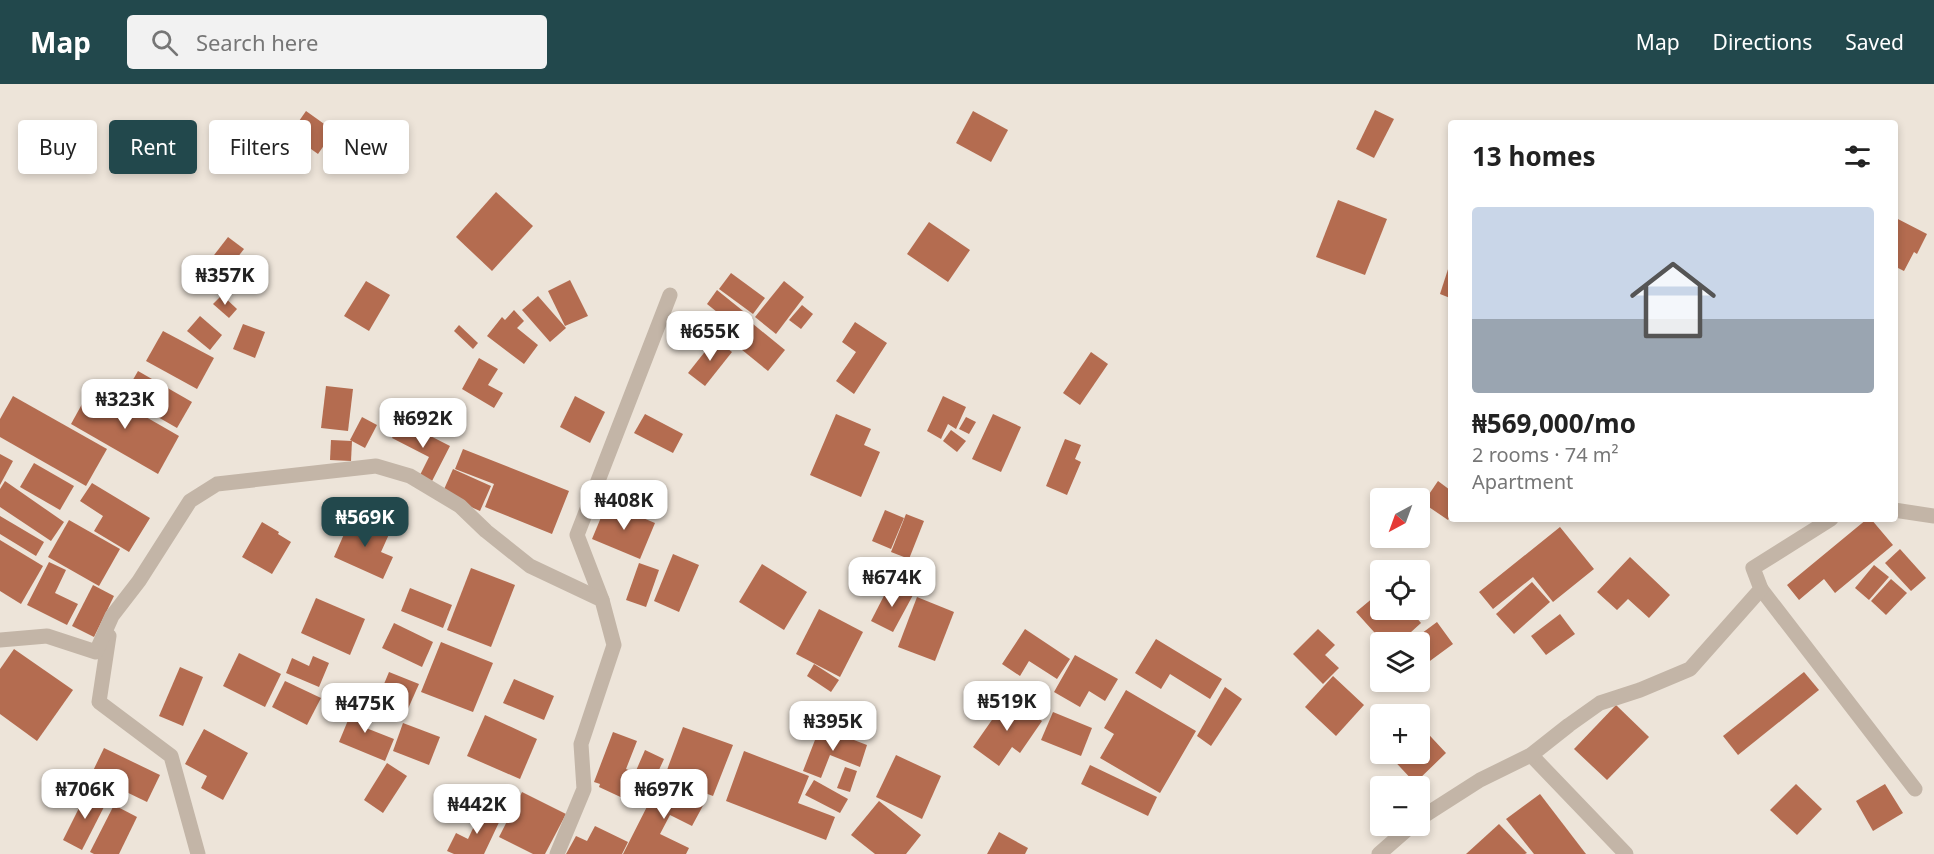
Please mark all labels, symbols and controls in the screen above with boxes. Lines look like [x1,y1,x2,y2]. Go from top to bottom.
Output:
search box [127,15,547,69]
text: Map [30,23,91,61]
icon: search [148,26,181,59]
text: Search here [196,27,318,57]
text: Map [1636,28,1680,56]
text: Directions [1713,28,1812,56]
text: Saved [1845,28,1904,56]
chip: Buy [18,120,97,174]
chip: Rent [109,120,197,174]
chip: Filters [209,120,311,174]
chip: New [323,120,409,174]
text: 13 homes [1472,138,1596,174]
icon: filters [1841,140,1874,173]
icon: home [1619,246,1727,354]
pin: ₦357K [183,255,267,306]
text: ₦357K [195,261,255,288]
pin: ₦655K [668,311,752,362]
text: ₦655K [680,317,740,344]
pin: ₦323K [83,379,167,430]
text: ₦323K [95,385,155,412]
pin: ₦692K [381,398,465,449]
text: ₦692K [393,404,453,431]
text: ₦569,000/mo [1472,405,1636,441]
text: 2 rooms · 74 m² [1472,441,1619,468]
text: Apartment [1472,468,1573,495]
pin: ₦408K [582,480,666,531]
text: ₦408K [594,486,654,513]
north arrow [1370,488,1430,548]
map controls [1370,488,1430,836]
pin: ₦569K [323,497,407,548]
text: ₦569K [335,503,395,530]
pin: ₦674K [850,557,934,608]
button: locate [1370,560,1430,620]
text: ₦674K [862,563,922,590]
button: layers [1370,632,1430,692]
pin: ₦519K [965,681,1049,732]
pin: ₦475K [323,683,407,734]
text: ₦519K [977,687,1037,714]
text: ₦475K [335,689,395,716]
pin: ₦395K [791,701,875,752]
button: + [1370,704,1430,764]
text: ₦395K [803,707,863,734]
pin: ₦706K [43,769,127,820]
pin: ₦697K [622,769,706,820]
text: ₦706K [55,775,115,802]
text: ₦697K [634,775,694,802]
button: − [1370,776,1430,836]
pin: ₦442K [435,784,519,835]
text: ₦442K [447,790,507,817]

